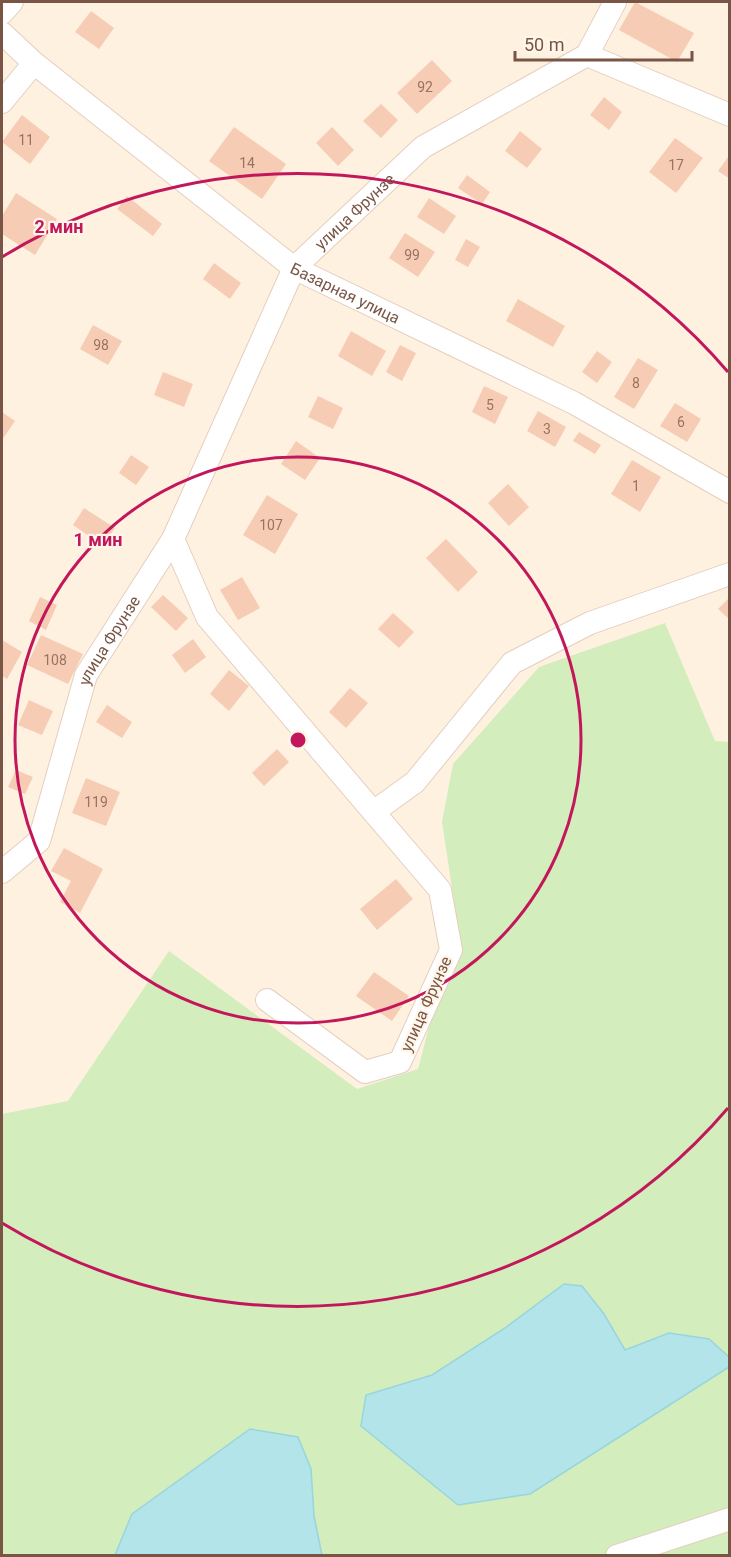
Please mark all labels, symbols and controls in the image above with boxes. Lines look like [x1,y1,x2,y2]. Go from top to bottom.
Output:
scale bar [515,24,692,62]
text: 50 m [524,34,564,55]
house number: 92 [417,79,433,95]
house number: 11 [18,132,34,148]
house number: 14 [239,155,255,171]
house number: 17 [668,157,684,173]
street label: улица Фрунзе [311,169,398,253]
text: 2 мин [35,216,83,237]
house number: 99 [404,247,420,263]
street label: Базарная улица [288,258,403,327]
house number: 98 [93,337,109,353]
house number: 8 [632,375,640,391]
house number: 5 [486,397,494,413]
house number: 6 [677,414,685,430]
house number: 3 [543,421,551,437]
house number: 1 [632,478,640,494]
house number: 107 [259,517,283,533]
text: 1 мин [74,529,122,550]
street label: улица Фрунзе [74,592,144,687]
house number: 108 [43,652,67,668]
centre of rings [288,730,308,750]
house number: 119 [84,794,108,810]
street label: улица Фрунзе [396,953,456,1055]

